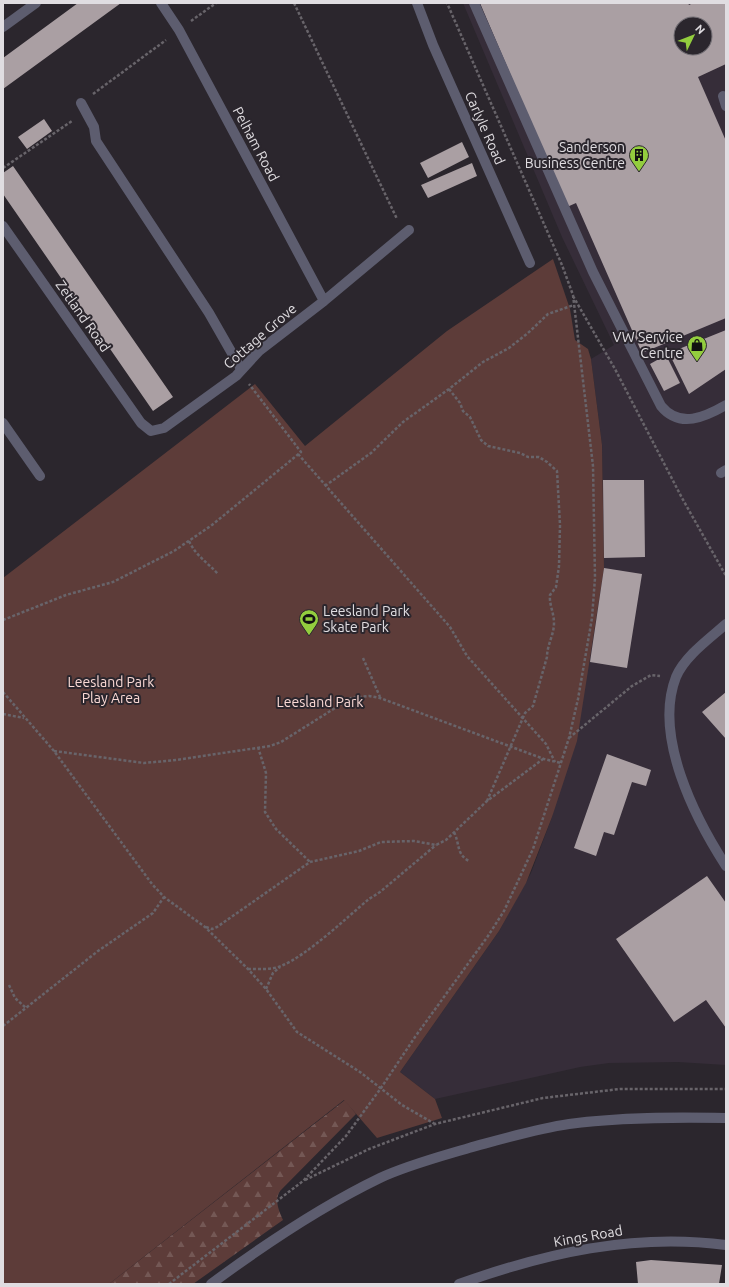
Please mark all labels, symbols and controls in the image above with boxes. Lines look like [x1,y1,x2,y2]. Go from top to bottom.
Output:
north arrow [673,16,713,56]
text: N [693,22,708,36]
street label: Carlyle Road [462,89,508,167]
street label: Pelham Road [230,104,282,184]
place label: Sanderson Business Centre [525,139,625,171]
building icon: Sanderson Business Centre [628,144,650,172]
street label: Zetland Road [52,277,114,355]
street label: Cottage Grove [220,300,300,372]
place label: VW Service Centre [613,329,683,361]
shop icon: VW Service Centre [686,334,708,362]
place label: Leesland Park Skate Park [323,603,410,635]
sports icon: Leesland Park Skate Park [298,608,320,636]
park label: Leesland Park Play Area [68,674,154,706]
park label: Leesland Park [277,694,363,710]
street label: Kings Road [552,1222,624,1250]

